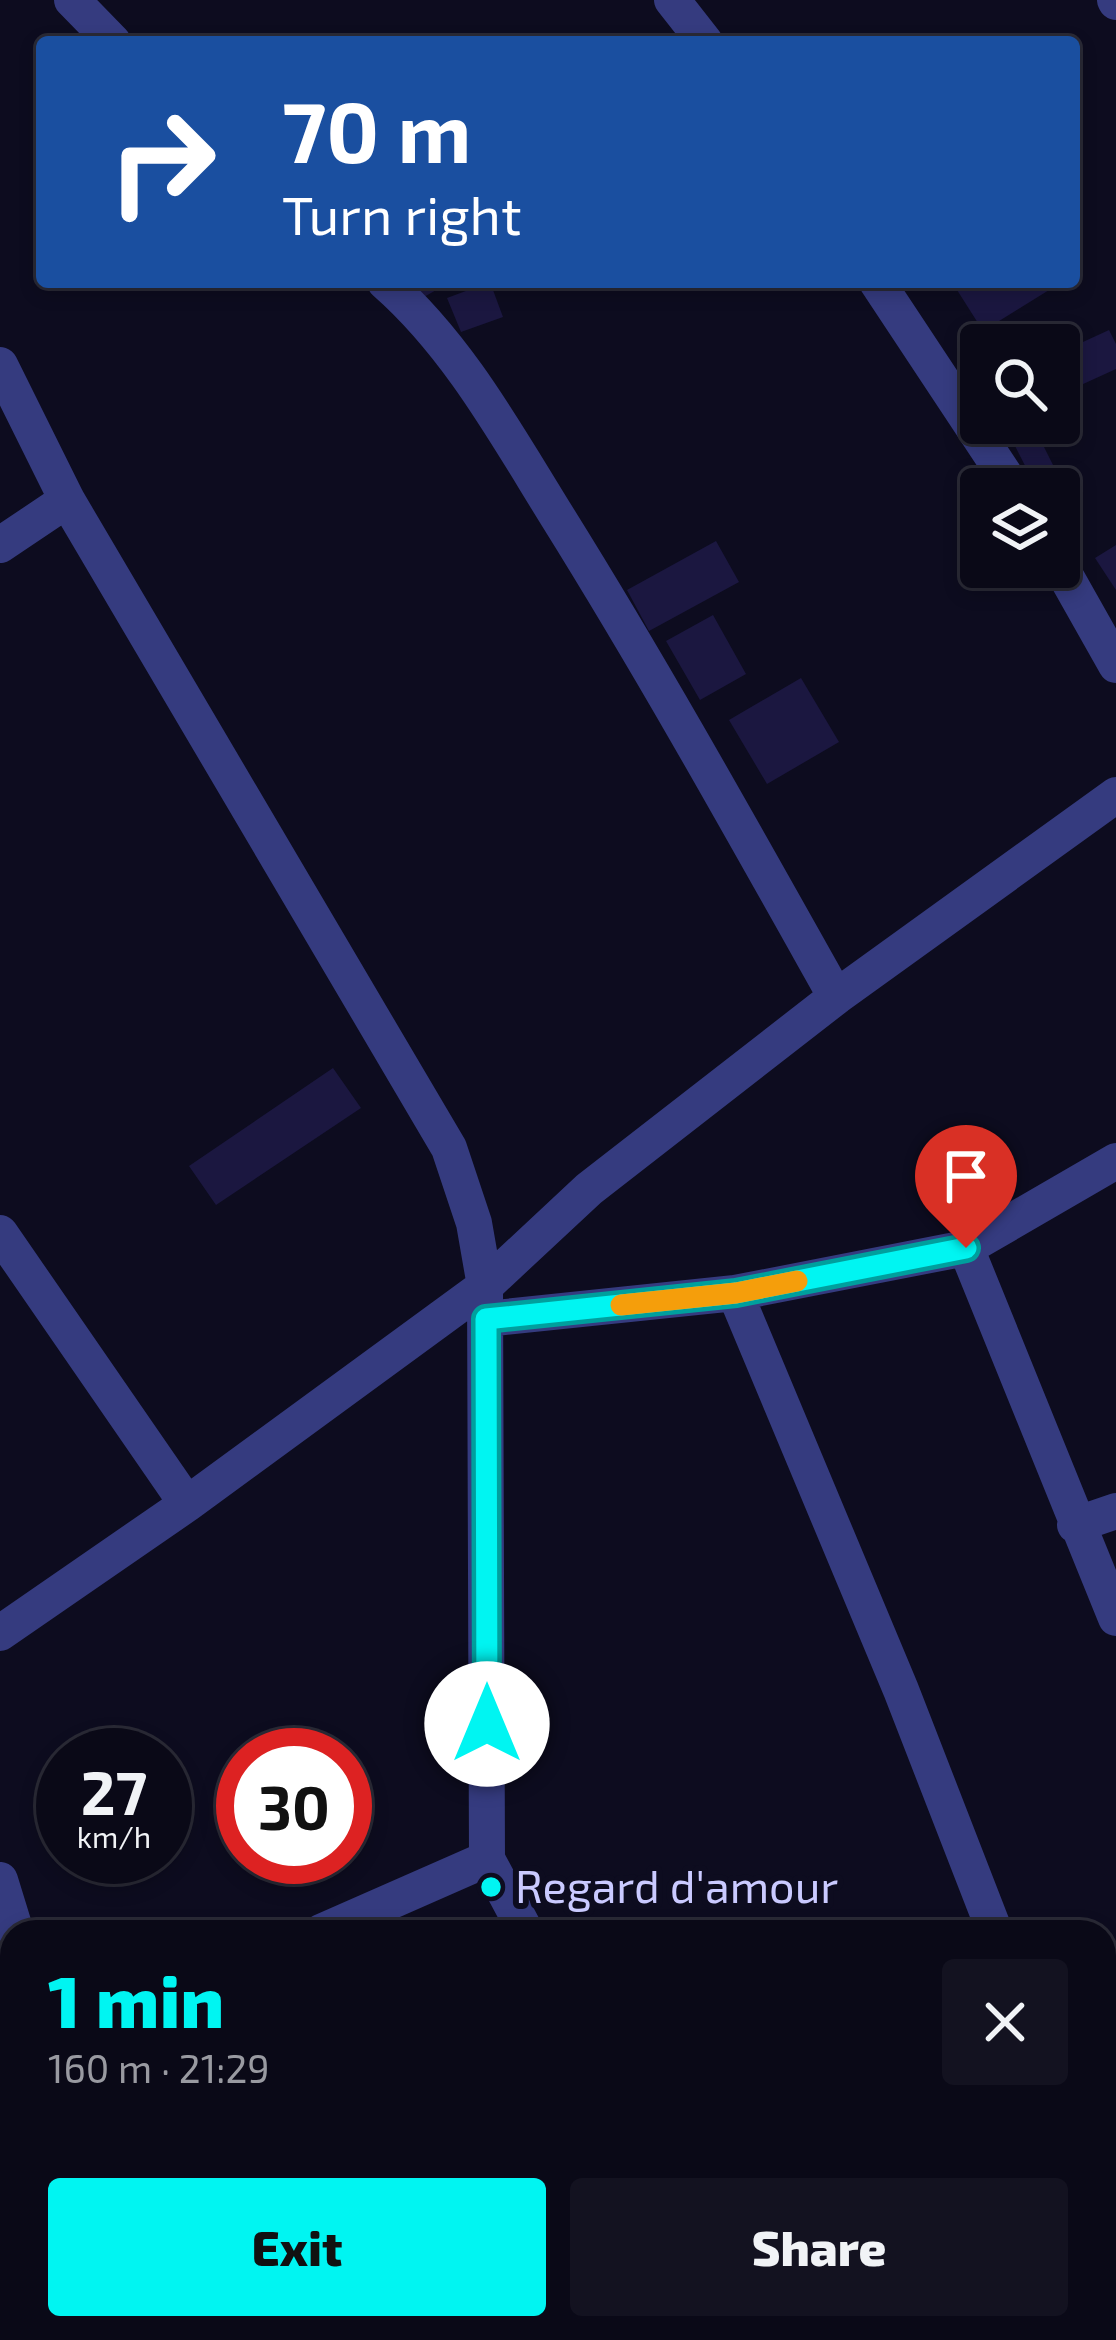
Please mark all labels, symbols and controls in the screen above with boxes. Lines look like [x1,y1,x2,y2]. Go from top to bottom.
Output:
text: 70 m [282,79,472,180]
icon: right [84,84,240,240]
text: Turn right [282,181,522,246]
map controls [960,324,1080,588]
button: search [960,324,1080,444]
button: layers [960,468,1080,588]
pin [915,1125,1017,1248]
icon: arrive [933,1143,999,1209]
position arrow [424,1661,550,1787]
speed limit sign: 30 [216,1728,372,1884]
text: 27 [81,1755,147,1827]
text: km/h [77,1818,151,1854]
place label: Regard d'amour [515,1858,838,1912]
marker: Regard d'amour [478,1874,504,1900]
text: 1 min [48,1956,224,2042]
button: close [942,1959,1068,2085]
text: 160 m · 21:29 [48,2044,270,2091]
button: Exit [48,2178,546,2316]
button: Share [570,2178,1068,2316]

